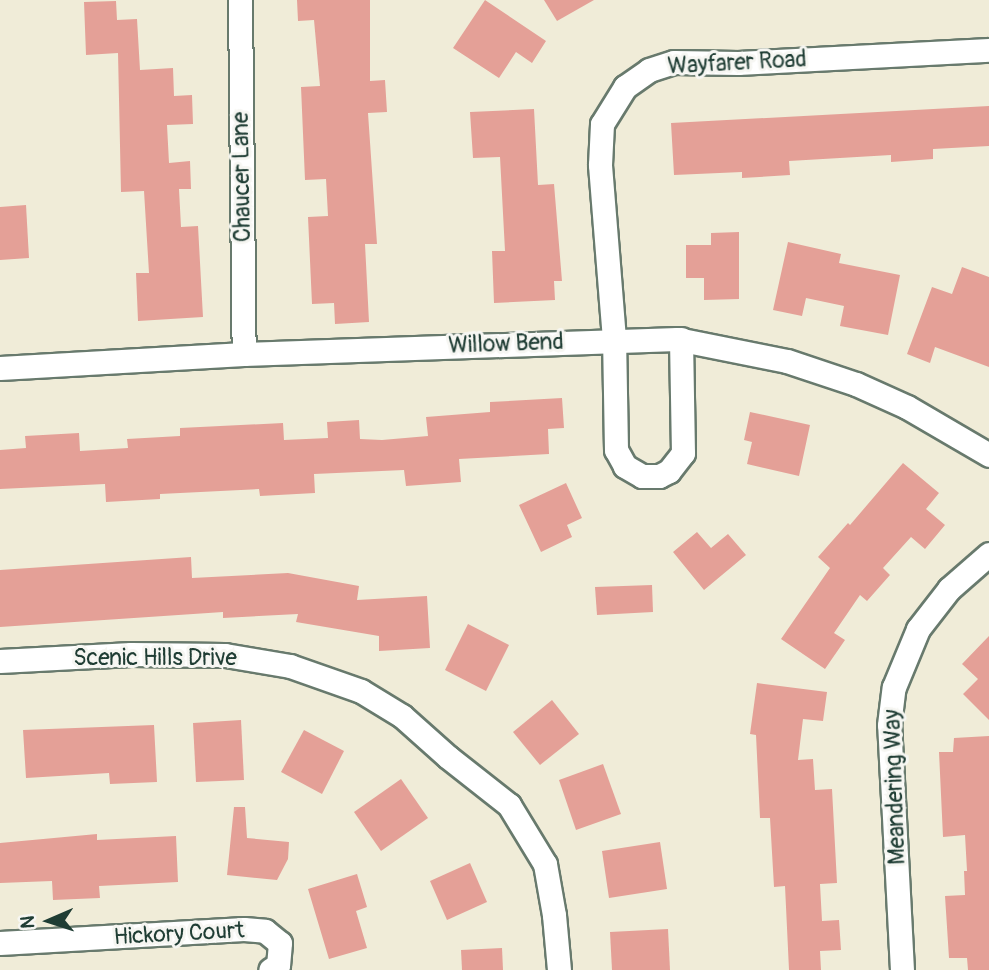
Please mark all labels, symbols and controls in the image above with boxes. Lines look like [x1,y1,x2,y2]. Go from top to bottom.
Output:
street label: Wayfarer Road [667,46,807,80]
street label: Chaucer Lane [227,112,257,242]
street label: Willow Bend [448,328,564,360]
street label: Scenic Hills Drive [73,644,237,672]
street label: Meandering Way [878,709,912,865]
north arrow [14,886,84,956]
text: N [16,915,40,929]
street label: Hickory Court [113,917,245,951]

